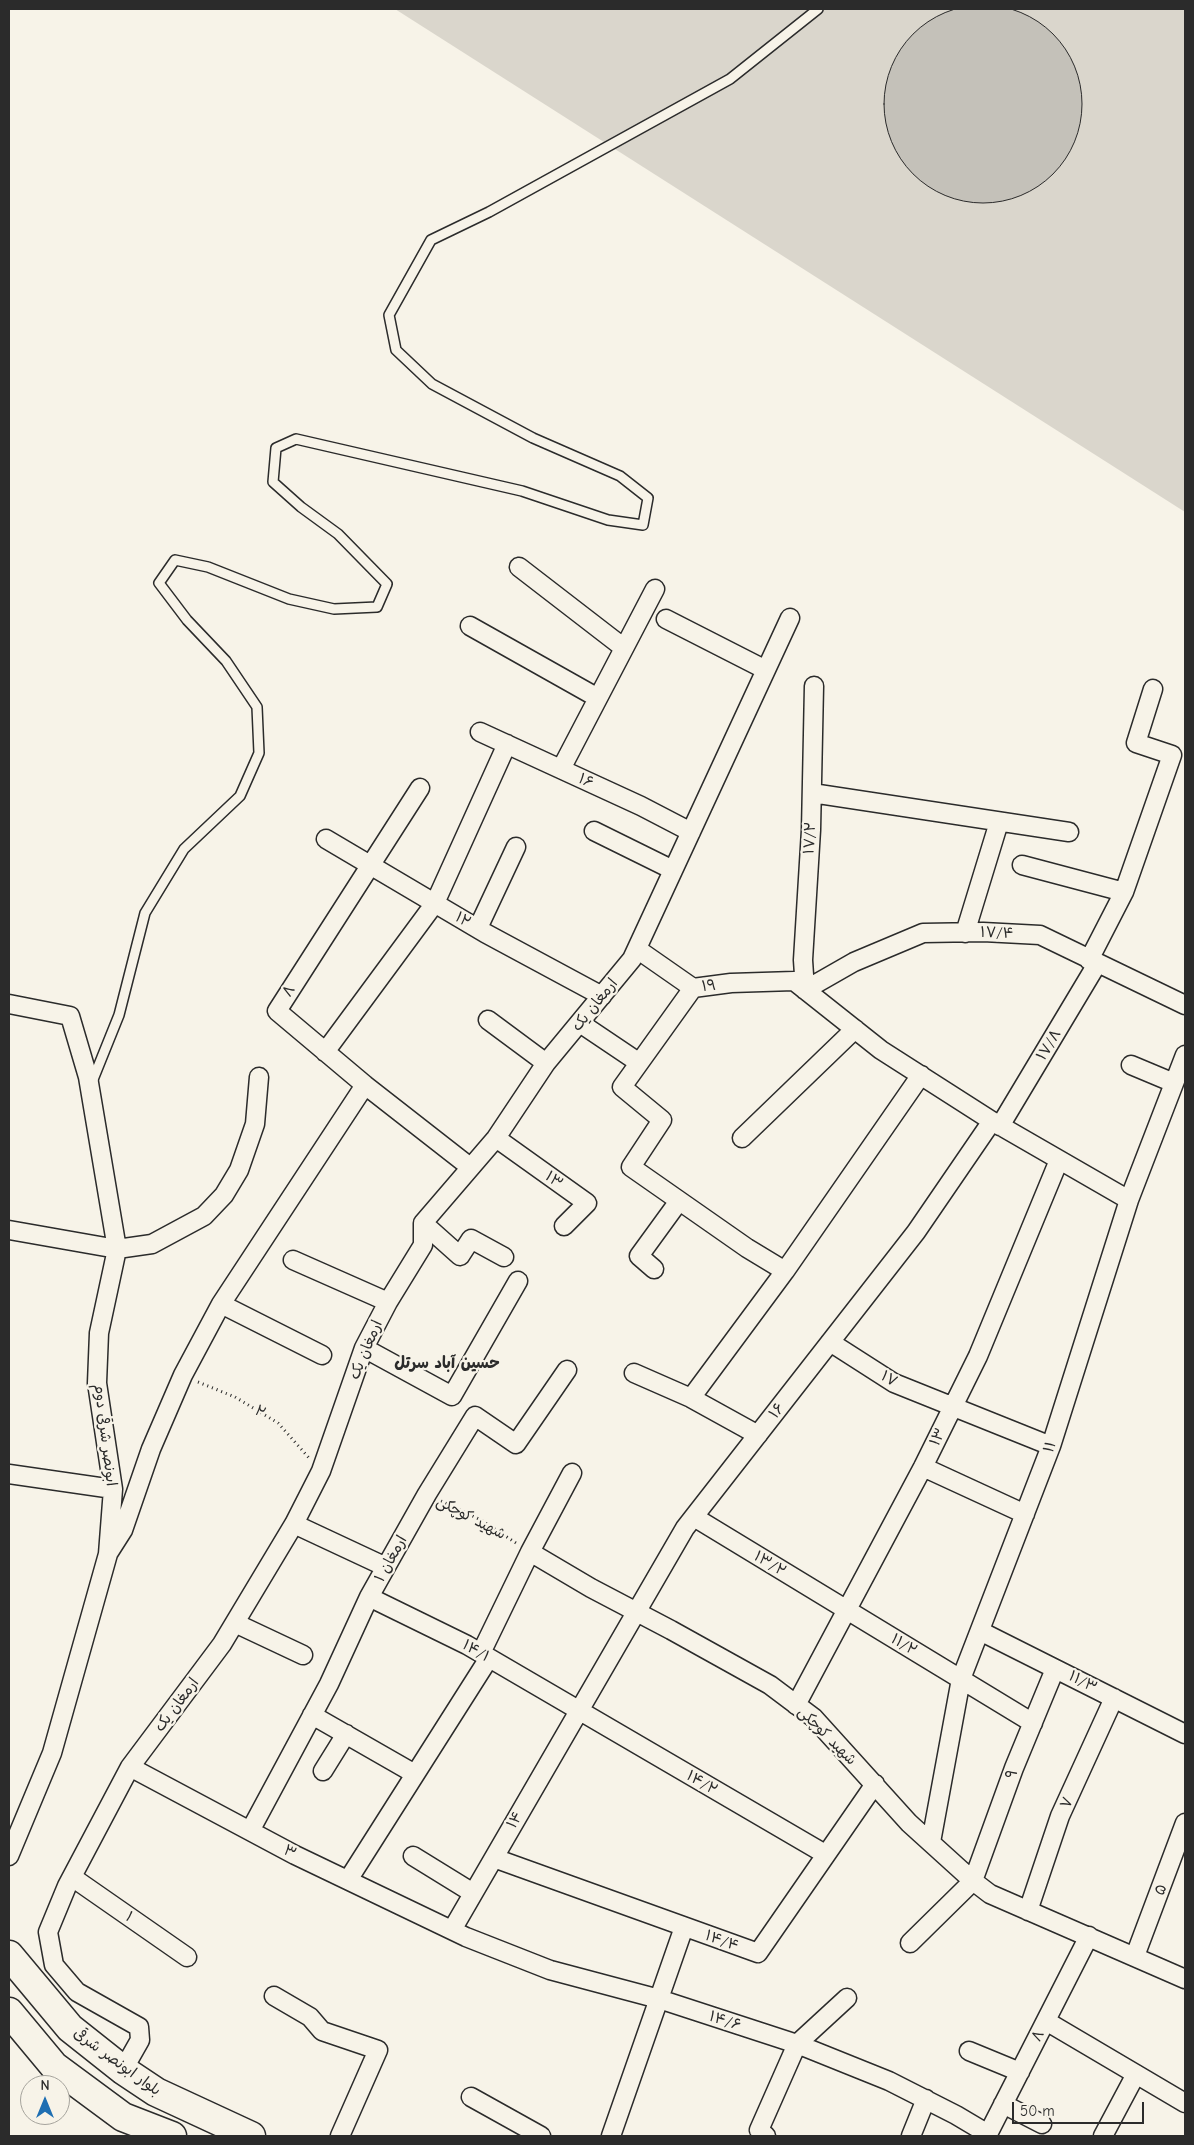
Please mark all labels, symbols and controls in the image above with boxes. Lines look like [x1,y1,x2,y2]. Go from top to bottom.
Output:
street label: ۱۶ [576,770,596,792]
street label: ۱۷/۲ [800,821,820,855]
street label: ۱۲ [452,908,474,932]
street label: ۱۷/۴ [980,923,1014,943]
street label: ارمغان یک [568,975,622,1035]
street label: ۱۹ [701,976,717,996]
street label: ۸ [279,982,299,1000]
street label: ۱۷/۸ [1033,1026,1065,1064]
street label: ۱۳ [542,1168,566,1192]
street label: ارمغان یک [345,1318,387,1382]
district label: حسین آباد سرتل [394,1353,500,1373]
street label: ۱۷ [878,1367,900,1391]
street label: ابونصر شرقی دوم [90,1383,120,1487]
street label: ۱۶ [765,1400,789,1422]
street label: ۲ [251,1402,269,1422]
street label: ۱۳ [926,1425,950,1449]
street label: ۱۱ [1040,1439,1060,1455]
street label: شهید کوچکی [433,1492,509,1544]
street label: ارمغان ۱ [371,1533,411,1585]
street label: ۱۳/۲ [751,1547,789,1581]
street label: ۱۱/۲ [888,1630,920,1660]
street label: ۱۴/۱ [459,1636,493,1666]
street label: ۱۱/۳ [1066,1667,1100,1697]
street label: ارمغان یک [151,1675,203,1735]
street label: شهید کوچکی [794,1703,860,1769]
street label: ۹ [1002,1766,1022,1782]
street label: ۱۴/۲ [683,1767,721,1799]
street label: ۷ [1057,1795,1077,1811]
street label: ۱۴ [503,1808,527,1832]
street label: ۳ [280,1841,300,1863]
street label: ۵ [1151,1882,1171,1898]
street label: ۱ [122,1908,136,1926]
street label: ۱۴/۴ [703,1927,741,1955]
street label: ۱۴/۶ [707,2007,743,2035]
street label: بلوار ابونصر شرقی [70,2024,164,2100]
street label: ۸ [1028,2027,1048,2045]
north arrow [20,2075,70,2125]
text: N [40,2077,50,2094]
scale bar [1014,2092,1146,2124]
text: 50 m [1020,2102,1055,2120]

